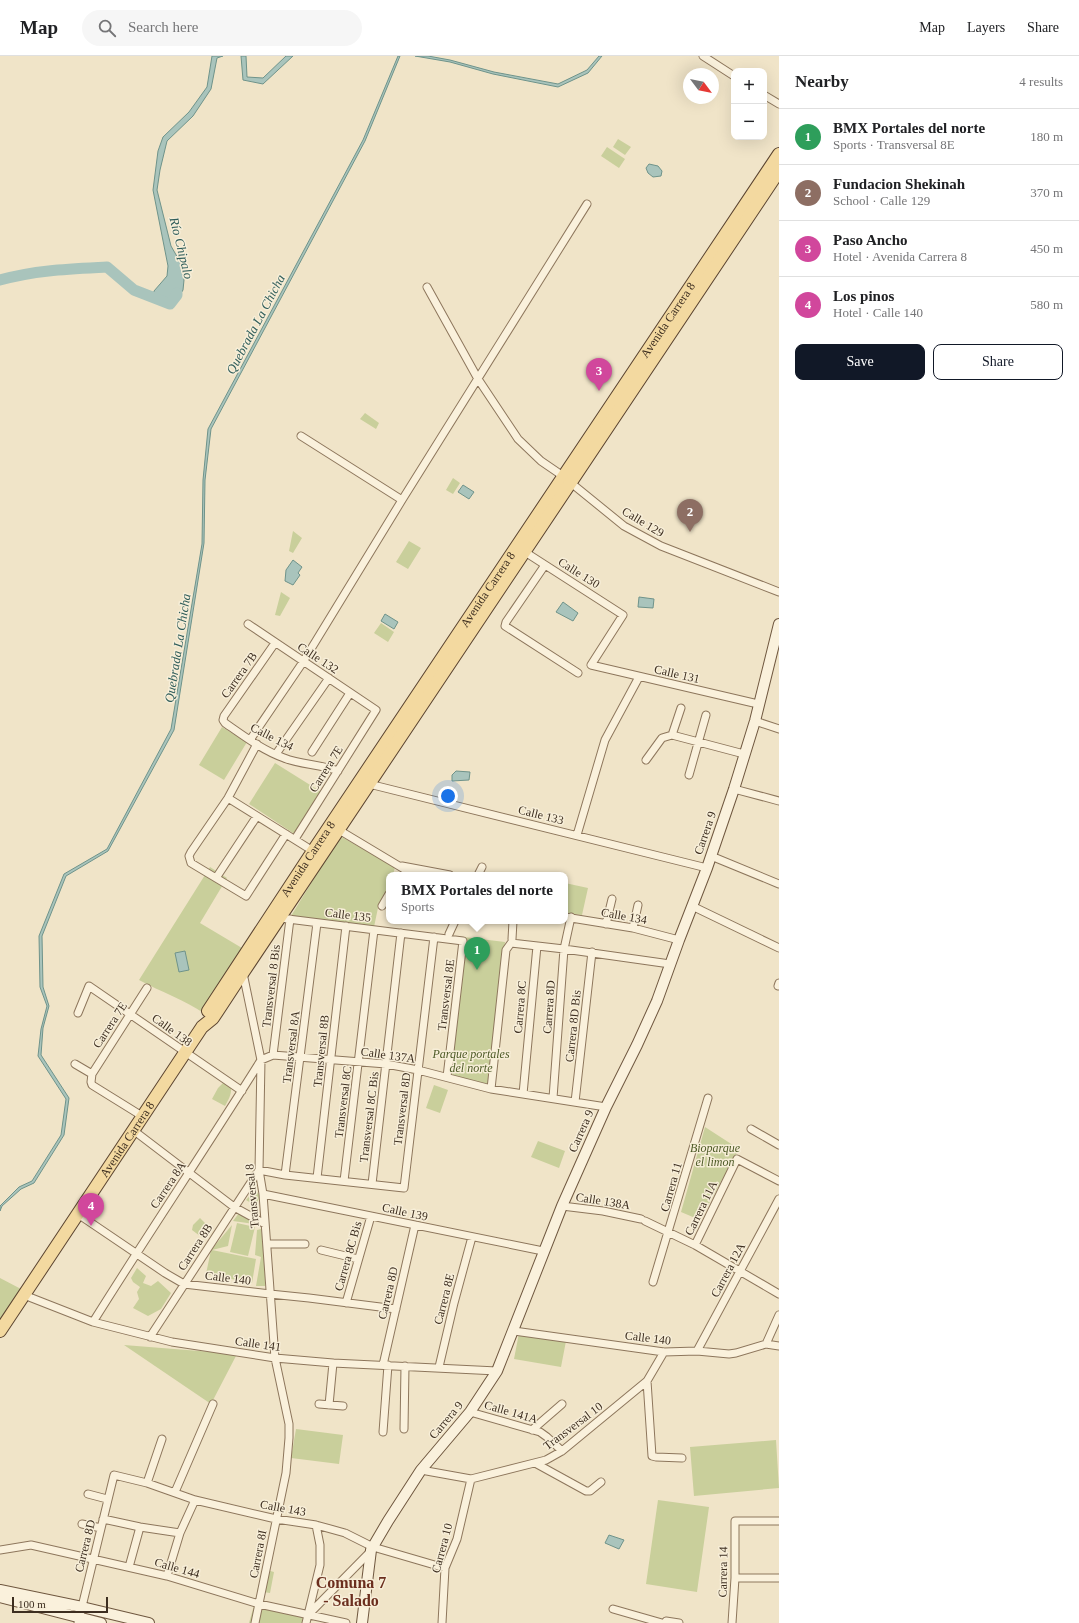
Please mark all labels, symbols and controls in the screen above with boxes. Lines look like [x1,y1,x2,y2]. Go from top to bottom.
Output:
search box [82,10,362,46]
text: Map [20,17,58,38]
icon: search [96,17,118,39]
text: Search here [128,19,198,35]
text: Map [919,20,945,35]
text: Layers [967,20,1005,35]
text: Share [1027,20,1059,35]
north arrow [683,68,719,104]
map controls [731,68,767,140]
button: + [731,68,767,104]
text: Nearby [795,72,849,91]
text: 4 results [1019,74,1063,89]
button: − [731,104,767,140]
text: BMX Portales del norte [833,120,985,136]
text: 1 [805,129,811,144]
text: 180 m [1030,129,1063,144]
text: Sports · Transversal 8E [833,137,955,152]
text: Fundacion Shekinah [833,176,965,192]
text: 2 [805,185,811,200]
text: 370 m [1030,185,1063,200]
text: School · Calle 129 [833,193,930,208]
water label: Río Chipalo [166,215,197,281]
text: Paso Ancho [833,232,908,248]
text: 3 [805,241,811,256]
text: 450 m [1030,241,1063,256]
text: Hotel · Avenida Carrera 8 [833,249,967,264]
water label: Quebrada La Chicha [223,271,288,377]
street label: Avenida Carrera 8 [638,280,698,360]
text: Los pinos [833,288,894,304]
text: 4 [805,297,811,312]
text: 580 m [1030,297,1063,312]
text: Hotel · Calle 140 [833,305,923,320]
button: Save [795,344,925,380]
button: Share [933,344,1063,380]
pin: 3 [586,358,612,391]
pin: 2 [677,499,703,532]
street label: Calle 129 [620,504,666,540]
street label: Avenida Carrera 8 [458,549,518,630]
street label: Calle 130 [556,555,602,591]
water label: Quebrada La Chicha [161,592,194,704]
street label: Calle 132 [295,640,341,676]
street label: Carrera 7B [218,649,260,701]
street label: Calle 131 [653,662,701,686]
street label: Calle 134 [248,720,296,754]
street label: Carrera 7E [306,743,346,795]
your location [438,786,458,806]
street label: Calle 133 [517,803,565,827]
street label: Carrera 9 [691,809,719,857]
street label: Avenida Carrera 8 [278,818,338,899]
popup [386,872,568,924]
text: BMX Portales del norte [401,882,553,898]
text: Sports [401,899,434,914]
street label: Calle 135 [324,905,372,925]
street label: Calle 134 [600,905,648,927]
pin: 1 [464,937,490,970]
street label: Transversal 8 Bis [259,943,283,1028]
street label: Transversal 8E [435,958,457,1032]
street label: Carrera 8D [540,979,558,1034]
street label: Carrera 8C [511,980,529,1034]
street label: Carrera 8D Bis [562,989,584,1063]
street label: Carrera 7E [90,999,130,1051]
street label: Transversal 8A [280,1009,302,1084]
street label: Calle 138 [149,1011,195,1049]
street label: Transversal 8B [310,1014,332,1088]
street label: Calle 137A [360,1044,417,1066]
park label: Parque portales del norte [431,1047,510,1075]
street label: Transversal 8C [332,1065,354,1139]
street label: Transversal 8C Bis [356,1070,382,1163]
street label: Transversal 8D [391,1071,413,1146]
street label: Avenida Carrera 8 [97,1099,157,1180]
street label: Carrera 9 [565,1108,597,1154]
park label: Bioparque el limon [690,1141,741,1169]
street label: Carrera 8A [147,1159,189,1211]
street label: Carrera 11 [657,1161,685,1213]
street label: Transversal 8 [242,1163,262,1229]
street label: Carrera 11A [682,1178,720,1238]
street label: Calle 138A [575,1190,632,1212]
pin: 4 [78,1193,104,1226]
street label: Calle 139 [381,1200,429,1224]
street label: Carrera 8C Bis [331,1219,365,1293]
street label: Carrera 8B [175,1221,215,1273]
street label: Carrera 12A [708,1240,748,1300]
street label: Carrera 8D [375,1265,401,1321]
street label: Calle 140 [204,1268,252,1288]
street label: Carrera 8E [431,1272,457,1326]
street label: Calle 140 [624,1328,672,1348]
street label: Calle 141 [234,1334,282,1354]
street label: Carrera 9 [426,1398,466,1442]
street label: Calle 141A [483,1398,540,1426]
street label: Transversal 10 [541,1399,605,1453]
street label: Calle 143 [259,1497,307,1519]
street label: Carrera 8D [72,1518,98,1574]
street label: Carrera 10 [429,1522,455,1574]
street label: Carrera 8I [246,1529,270,1579]
street label: Carrera 14 [716,1546,730,1598]
street label: Calle 144 [153,1555,201,1581]
district label: Comuna 7 - Salado [316,1574,386,1609]
scale bar [12,1595,108,1614]
text: 100 m [18,1598,46,1610]

